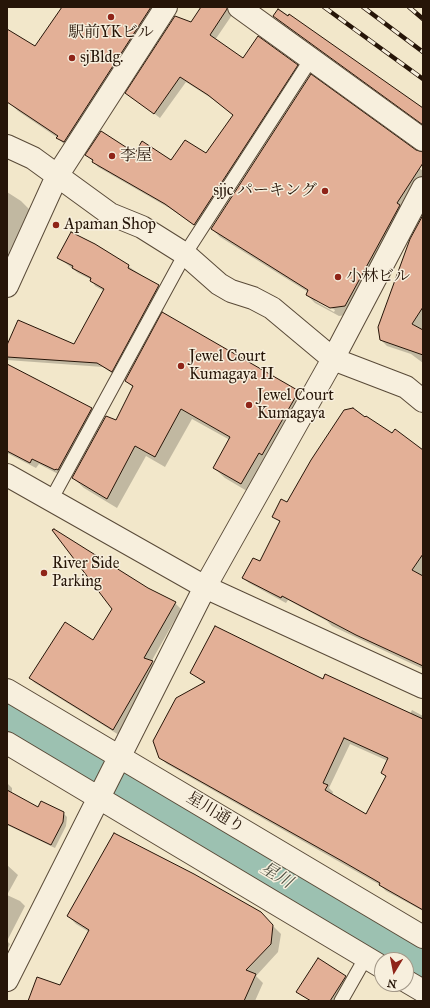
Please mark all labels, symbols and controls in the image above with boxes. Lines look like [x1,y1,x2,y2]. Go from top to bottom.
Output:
marker: 駅前YKビル [106,12,116,22]
place label: 駅前YKビル [68,23,154,43]
place label: sjBldg. [80,48,123,68]
marker: sjBldg. [67,53,77,63]
place label: 李屋 [120,146,152,166]
marker: 李屋 [107,151,117,161]
place label: sjjc パーキング [213,181,317,201]
marker: sjjc パーキング [320,186,330,196]
place label: Apaman Shop [64,215,156,235]
marker: Apaman Shop [51,220,61,230]
place label: 小林ビル [346,267,410,287]
marker: 小林ビル [333,272,343,282]
place label: Jewel Court Kumagaya II [189,347,274,385]
marker: Jewel Court Kumagaya II [176,361,186,371]
place label: Jewel Court Kumagaya [257,386,334,424]
marker: Jewel Court Kumagaya [244,400,254,410]
place label: River Side Parking [52,554,119,592]
marker: River Side Parking [39,568,49,578]
street label: 星川通り [183,788,247,838]
water label: 星川 [256,859,296,893]
north arrow [374,952,414,992]
text: N [386,976,398,991]

